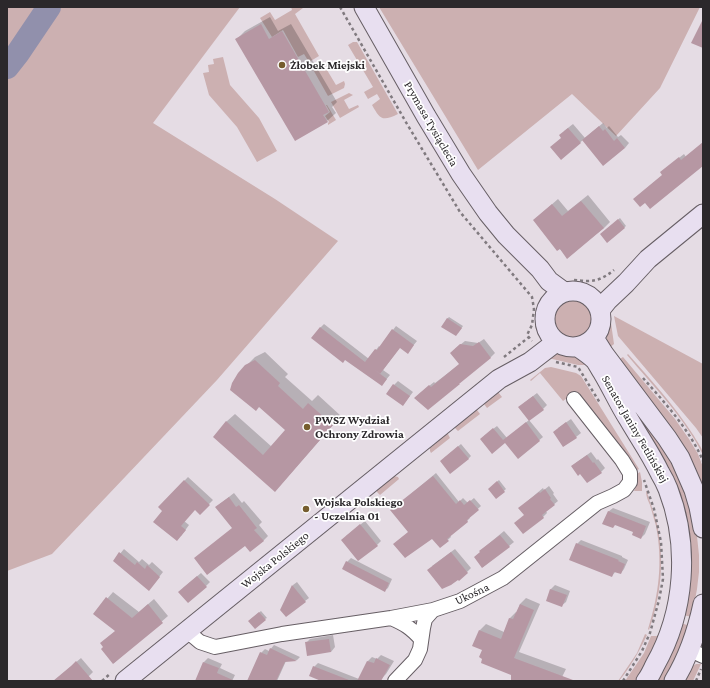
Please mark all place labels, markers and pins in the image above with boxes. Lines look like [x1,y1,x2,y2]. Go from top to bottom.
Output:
place label: Żłobek Miejski [290,58,365,72]
marker: Żłobek Miejski [277,60,287,70]
place label: PWSZ Wydział Ochrony Zdrowia [315,413,404,441]
marker: PWSZ Wydział Ochrony Zdrowia [302,422,312,432]
place label: Wojska Polskiego - Uczelnia 01 [314,495,403,523]
marker: Wojska Polskiego - Uczelnia 01 [301,504,311,514]

